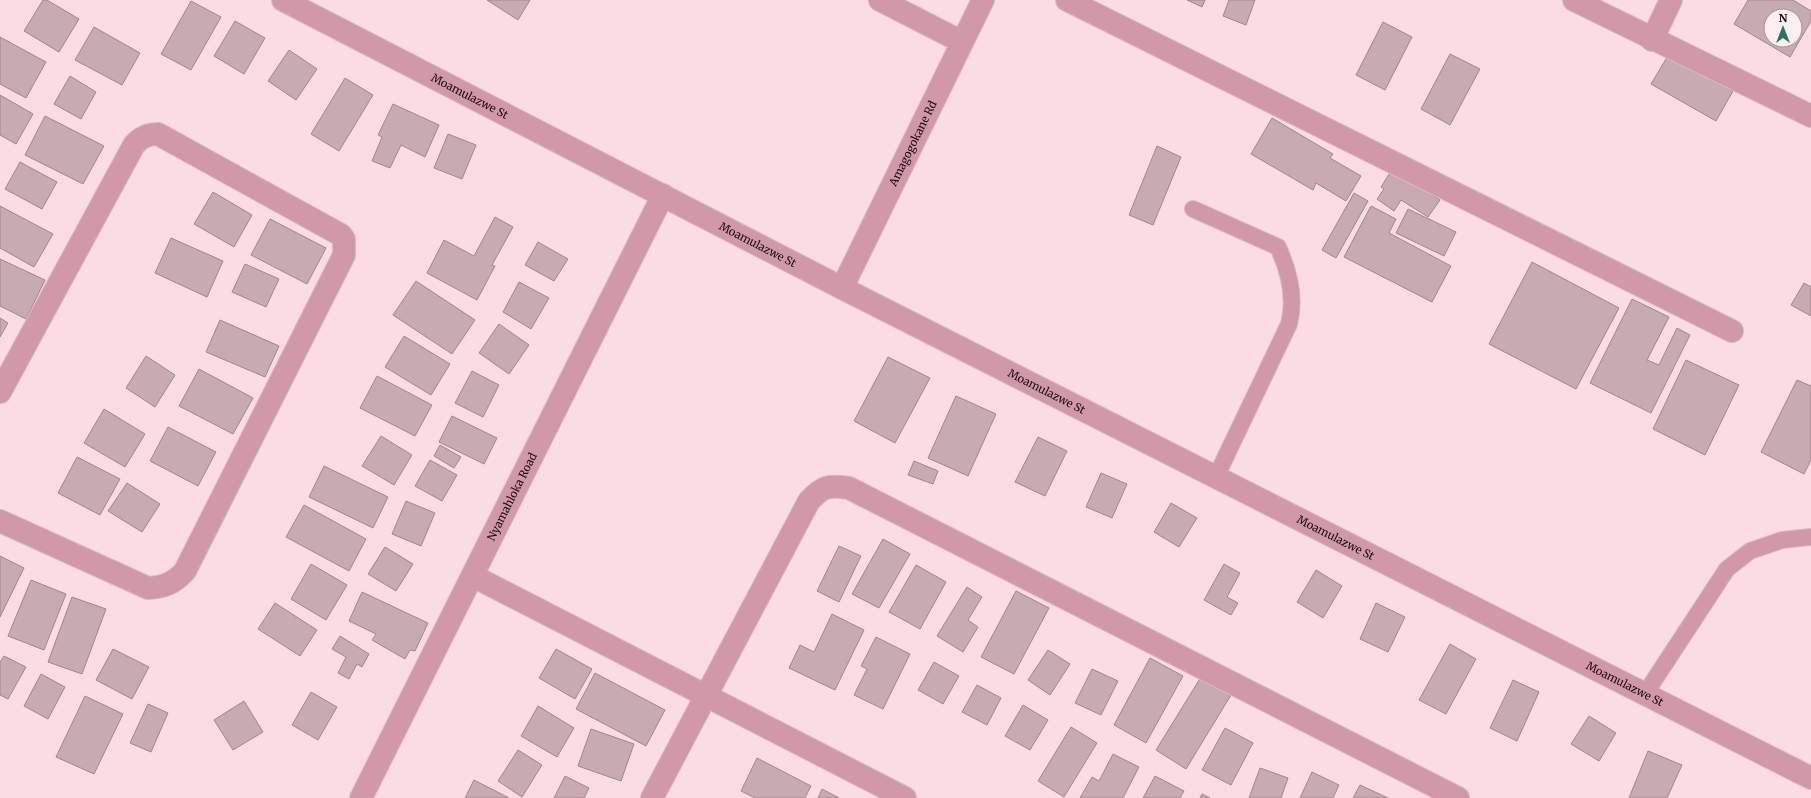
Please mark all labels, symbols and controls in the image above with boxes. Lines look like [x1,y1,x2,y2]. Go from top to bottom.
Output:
north arrow [1763,8,1803,48]
text: N [1779,11,1788,25]
street label: Moamulazwe St [429,71,511,122]
street label: Amagogokane Rd [886,98,940,189]
street label: Moamulazwe St [717,219,799,271]
street label: Moamulazwe St [1006,366,1088,417]
street label: Nyamahloka Road [484,450,540,543]
street label: Moamulazwe St [1295,512,1377,563]
street label: Moamulazwe St [1584,658,1666,710]

